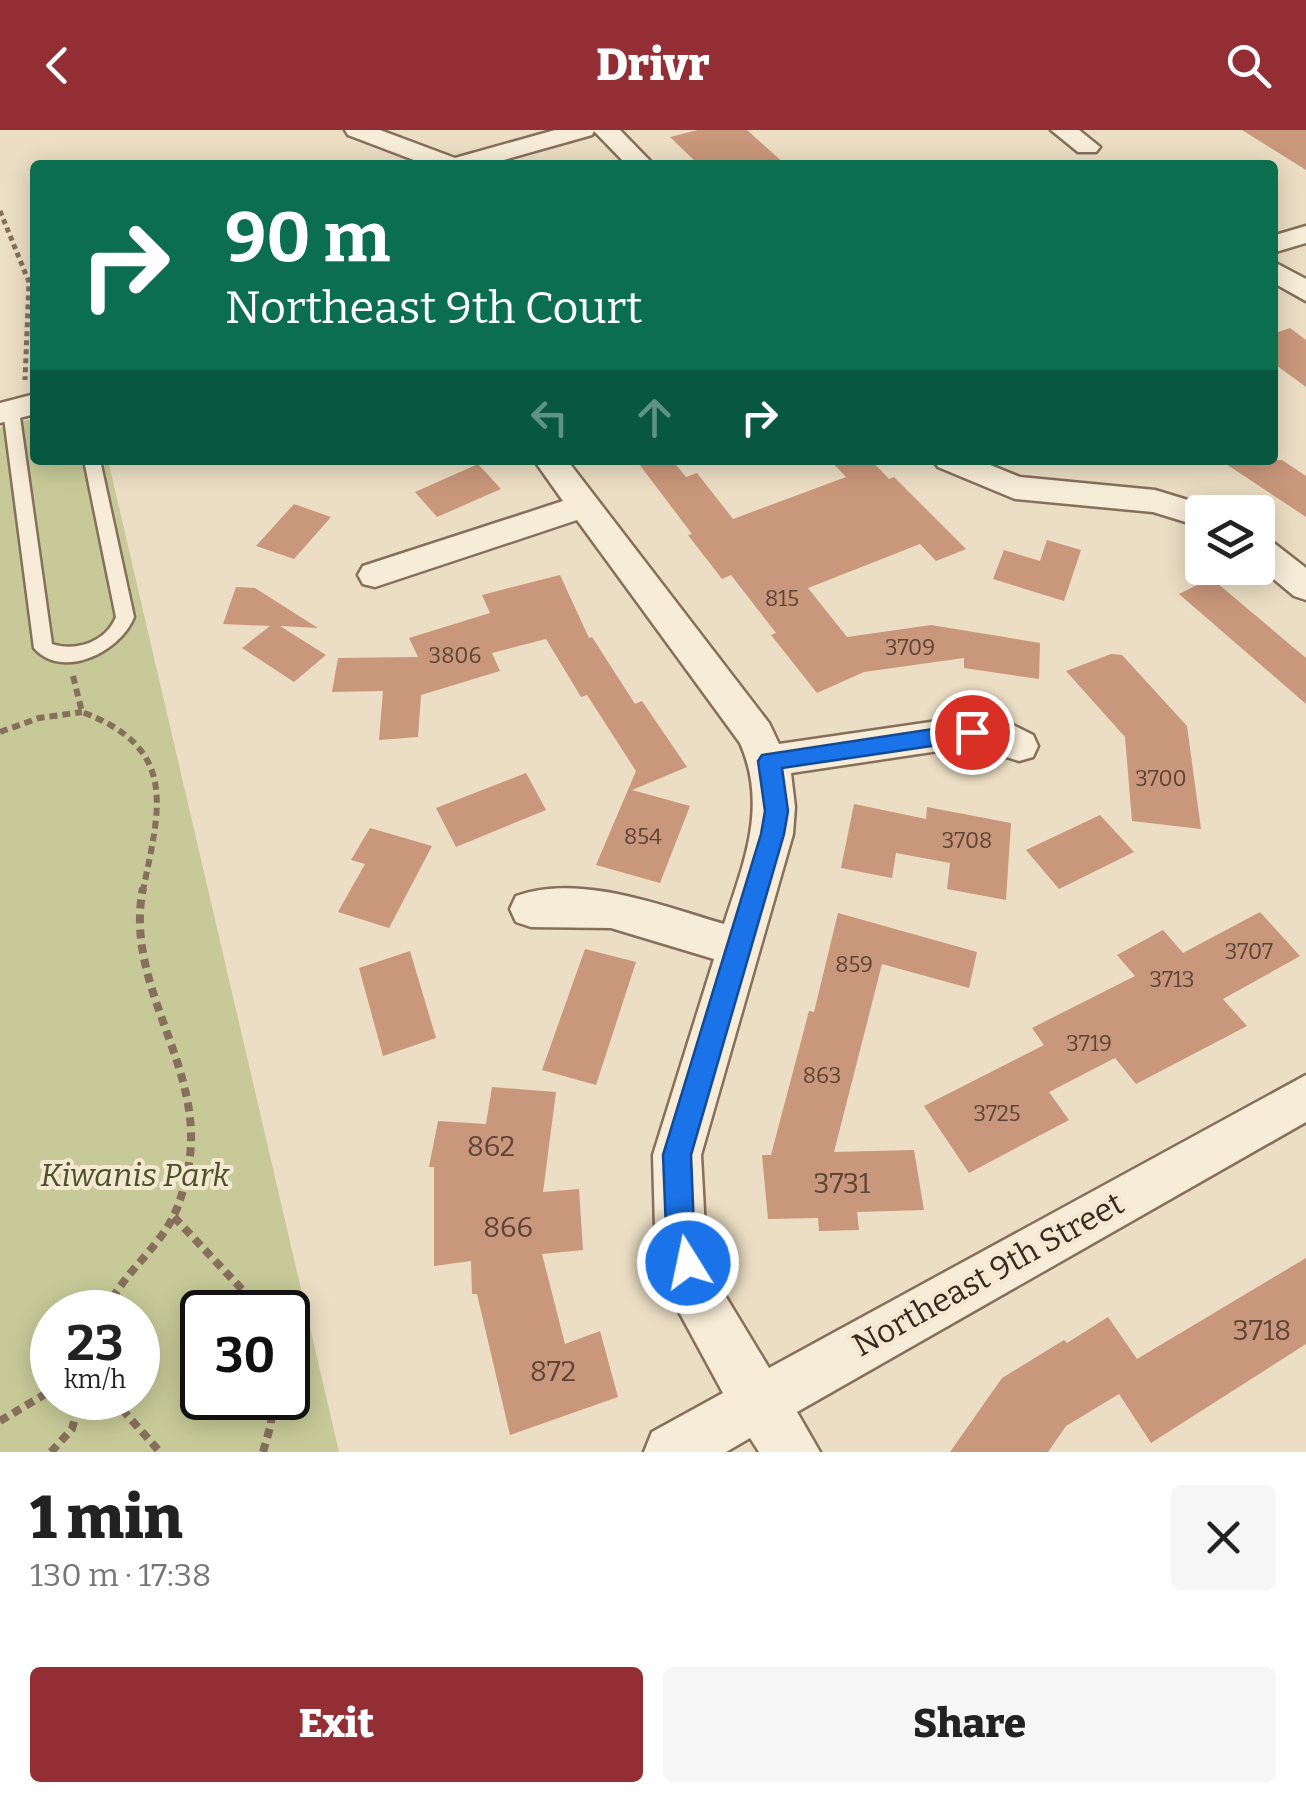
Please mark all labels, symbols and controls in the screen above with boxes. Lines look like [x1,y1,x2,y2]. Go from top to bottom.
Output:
icon: back [30,38,85,93]
text: Drivr [596,38,710,92]
icon: search [1221,38,1276,93]
text: 90 m [225,196,390,280]
icon: right [60,200,190,330]
text: Northeast 9th Court [225,281,642,335]
icon: left [522,390,577,445]
icon: ahead [627,390,682,445]
icon: right [732,390,787,445]
map controls [1185,495,1275,585]
button: layers [1185,495,1275,585]
house number: 815 [765,585,799,612]
house number: 3709 [885,634,935,661]
house number: 3806 [429,642,481,669]
pin [930,690,1015,775]
icon: arrive [945,705,1000,760]
house number: 3700 [1135,765,1187,792]
house number: 854 [624,823,662,850]
house number: 3708 [942,827,992,854]
house number: 3707 [1225,938,1273,965]
house number: 859 [835,951,873,978]
house number: 3713 [1149,966,1195,993]
house number: 3719 [1066,1030,1112,1057]
house number: 863 [803,1062,841,1089]
house number: 3725 [973,1100,1021,1127]
house number: 862 [467,1130,515,1163]
park label: Kiwanis Park [40,1156,230,1194]
house number: 3731 [814,1167,871,1200]
street label: Northeast 9th Street [846,1184,1130,1364]
house number: 866 [483,1211,533,1244]
position arrow [636,1211,740,1315]
speed limit sign: 30 [180,1290,310,1420]
text: 23 [67,1313,123,1373]
house number: 3718 [1233,1314,1291,1347]
house number: 872 [530,1355,576,1388]
text: km/h [64,1365,126,1395]
text: 1 min [30,1482,183,1554]
button: close [1171,1485,1276,1590]
text: 130 m · 17:38 [30,1556,211,1594]
button: Exit [30,1667,643,1782]
button: Share [663,1667,1276,1782]

